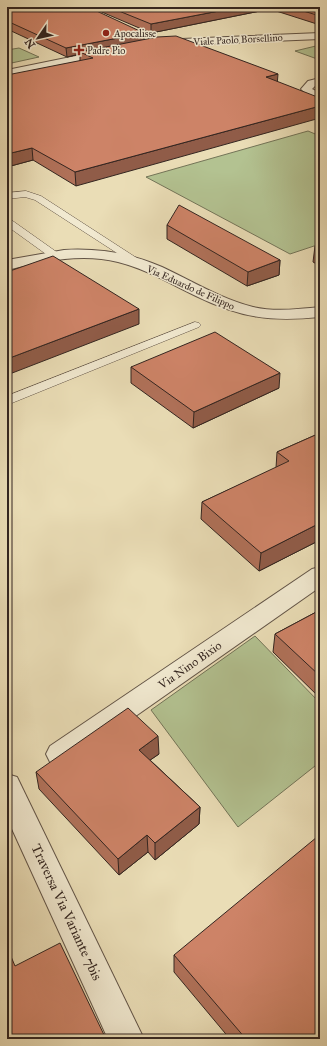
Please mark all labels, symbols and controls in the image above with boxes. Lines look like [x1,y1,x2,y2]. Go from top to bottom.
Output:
north arrow [18,18,58,58]
marker: Apocalisse [101,28,111,38]
place label: Apocalisse [113,28,156,40]
street label: Viale Paolo Borsellino [192,32,283,48]
text: N [22,35,38,51]
marker: Padre Pio [74,45,84,55]
place label: Padre Pio [87,45,125,57]
street label: Via Eduardo de Filippo [144,263,236,313]
street label: Via Nino Bixio [155,638,224,692]
street label: Traversa Via Variante 7bis [27,841,106,983]

